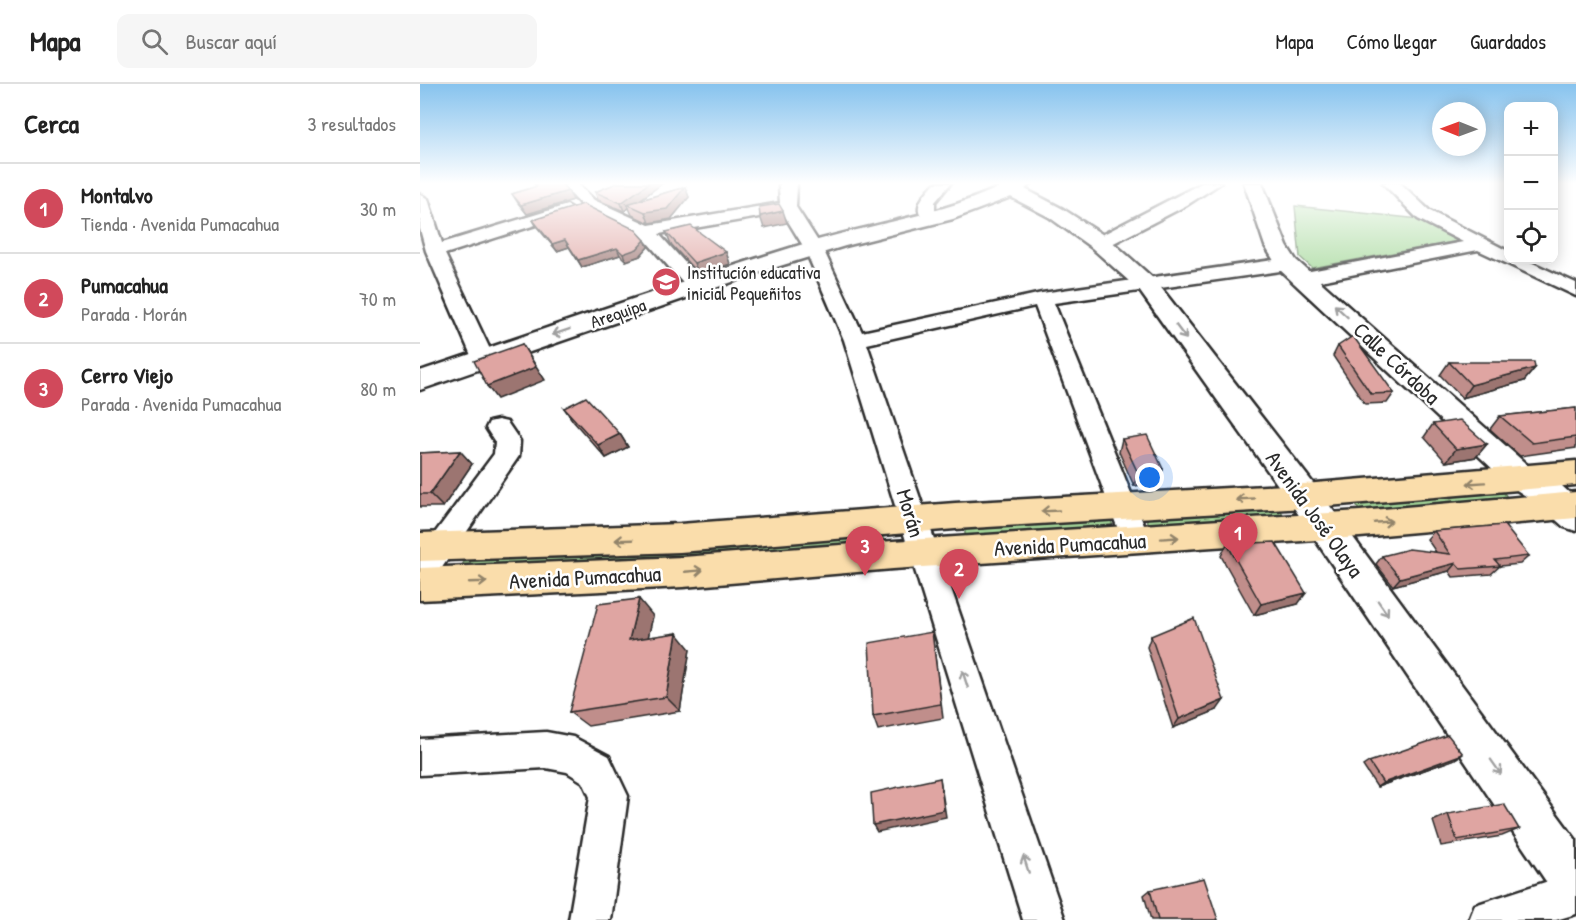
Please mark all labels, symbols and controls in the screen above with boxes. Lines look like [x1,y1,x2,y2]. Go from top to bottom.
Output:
search box [117,14,537,68]
text: Mapa [30,22,81,60]
icon: search [138,25,171,58]
text: Buscar aquí [186,26,277,56]
text: Mapa [1275,27,1313,56]
text: Cómo llegar [1346,27,1437,56]
text: Guardados [1470,27,1546,56]
north arrow [1432,102,1486,156]
map controls [1504,102,1558,264]
button: + [1504,102,1558,156]
text: Cerca [24,106,79,141]
text: 3 resultados [307,110,396,137]
button: − [1504,156,1558,210]
text: Montalvo [81,180,153,210]
text: 1 [40,195,47,222]
text: 30 m [360,195,396,222]
text: Tienda · Avenida Pumacahua [81,210,279,237]
button: locate [1504,210,1558,264]
place label: Institución educativa inicial Pequeñitos [687,260,820,306]
school or university icon: Institución educativa inicial Pequeñitos [650,266,682,298]
text: Pumacahua [81,270,168,300]
text: 2 [39,285,48,312]
text: 70 m [359,285,396,312]
street label: Arequipa [587,292,649,334]
text: Parada · Morán [81,300,187,327]
one-way arrow [1334,304,1349,318]
street label: Calle Córdoba [1347,315,1447,411]
one-way arrow [1175,323,1188,339]
one-way arrow [552,328,571,339]
text: Cerro Viejo [81,360,173,390]
text: 3 [39,375,48,402]
text: 80 m [360,375,396,402]
text: Parada · Avenida Pumacahua [81,390,281,417]
street label: Avenida José Olaya [1259,445,1371,584]
your location [1135,463,1164,492]
one-way arrow [1467,478,1486,489]
street label: Morán [889,485,933,541]
one-way arrow [1236,494,1256,505]
one-way arrow [1041,505,1061,516]
pin: 1 [1218,514,1258,563]
one-way arrow [1372,516,1392,527]
street label: Avenida Pumacahua [993,525,1147,563]
pin: 3 [846,526,884,576]
one-way arrow [1160,532,1180,543]
one-way arrow [614,535,634,546]
pin: 2 [940,550,978,599]
street label: Avenida Pumacahua [508,558,662,596]
one-way arrow [684,565,704,576]
one-way arrow [468,576,488,587]
one-way arrow [1377,600,1389,616]
one-way arrow [959,670,970,689]
one-way arrow [1490,758,1502,775]
one-way arrow [1020,855,1031,874]

